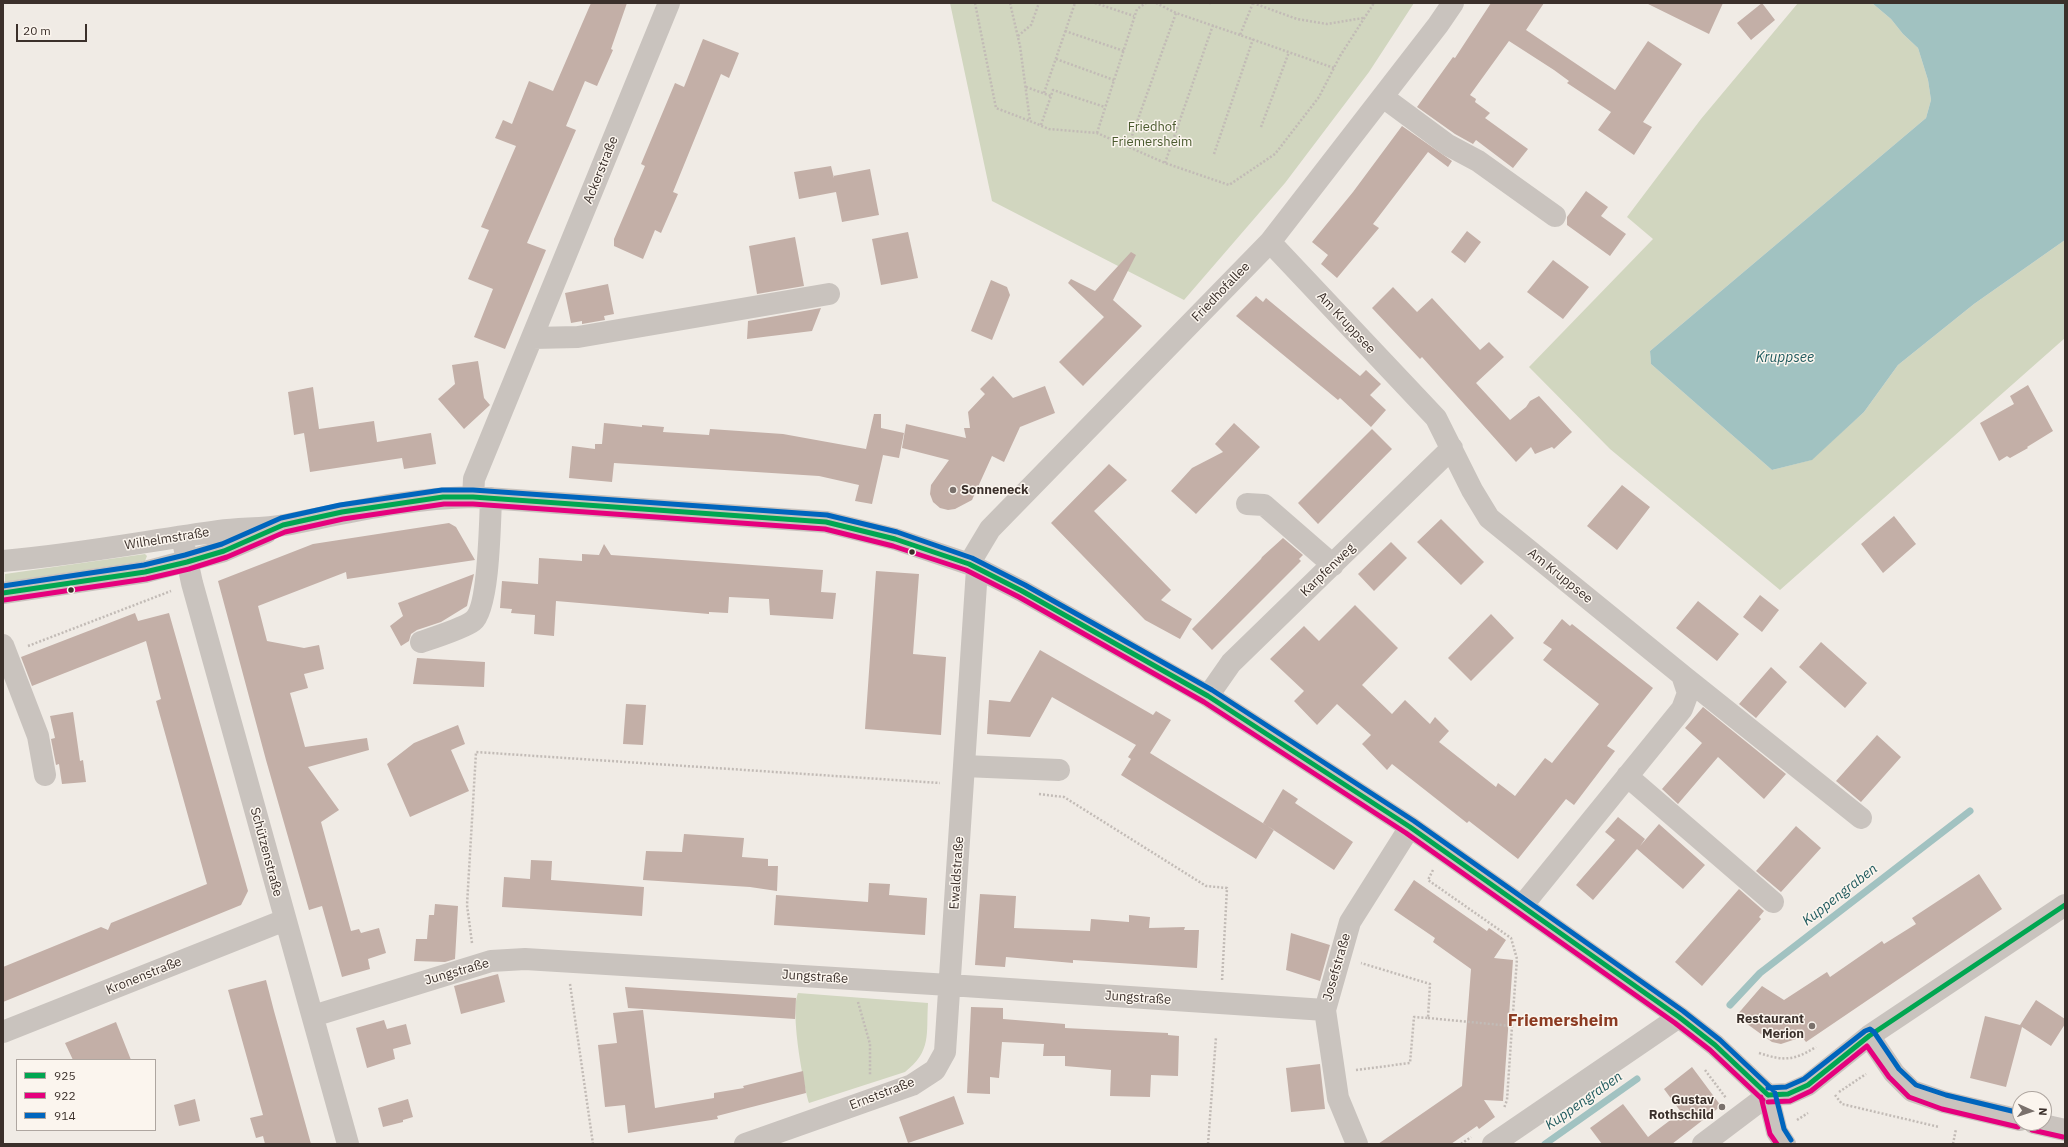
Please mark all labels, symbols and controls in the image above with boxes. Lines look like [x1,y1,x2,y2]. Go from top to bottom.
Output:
scale bar [18,16,89,42]
text: 20 m [23,23,51,38]
park label: Friedhof Friemersheim [1112,119,1192,150]
street label: Ackerstraße [580,134,622,206]
street label: Friedhofallee [1189,259,1253,325]
street label: Am Kruppsee [1313,289,1379,357]
water label: Kruppsee [1756,350,1814,366]
place label: Sonneneck [961,482,1029,498]
marker: Sonneneck [948,485,958,495]
street label: Wilhelmstraße [123,525,211,553]
street label: Karpfenweg [1297,540,1359,600]
street label: Am Kruppsee [1525,545,1595,607]
unlabelled marker [907,547,917,557]
unlabelled marker [66,585,76,595]
street label: Schützenstraße [247,806,285,898]
street label: Ewaldstraße [947,836,967,910]
water label: Kuppengraben [1799,861,1881,929]
street label: Josefstraße [1320,931,1354,1003]
street label: Kronenstraße [104,954,184,998]
street label: Jungstraße [423,955,491,989]
street label: Jungstraße [781,967,849,987]
street label: Jungstraße [1104,988,1172,1008]
district label: Friemersheim [1508,1011,1618,1031]
place label: Restaurant Merion [1736,1011,1804,1042]
marker: Restaurant Merion [1807,1021,1817,1031]
legend [16,1059,156,1131]
text: 925 [54,1068,76,1083]
water label: Kuppengraben [1542,1068,1626,1134]
street label: Ernststraße [847,1074,917,1114]
text: 922 [54,1088,76,1103]
north arrow [2012,1091,2052,1131]
place label: Gustav Rothschild [1649,1092,1714,1123]
marker: Gustav Rothschild [1717,1102,1727,1112]
text: N [2036,1107,2050,1116]
text: 914 [54,1108,76,1123]

